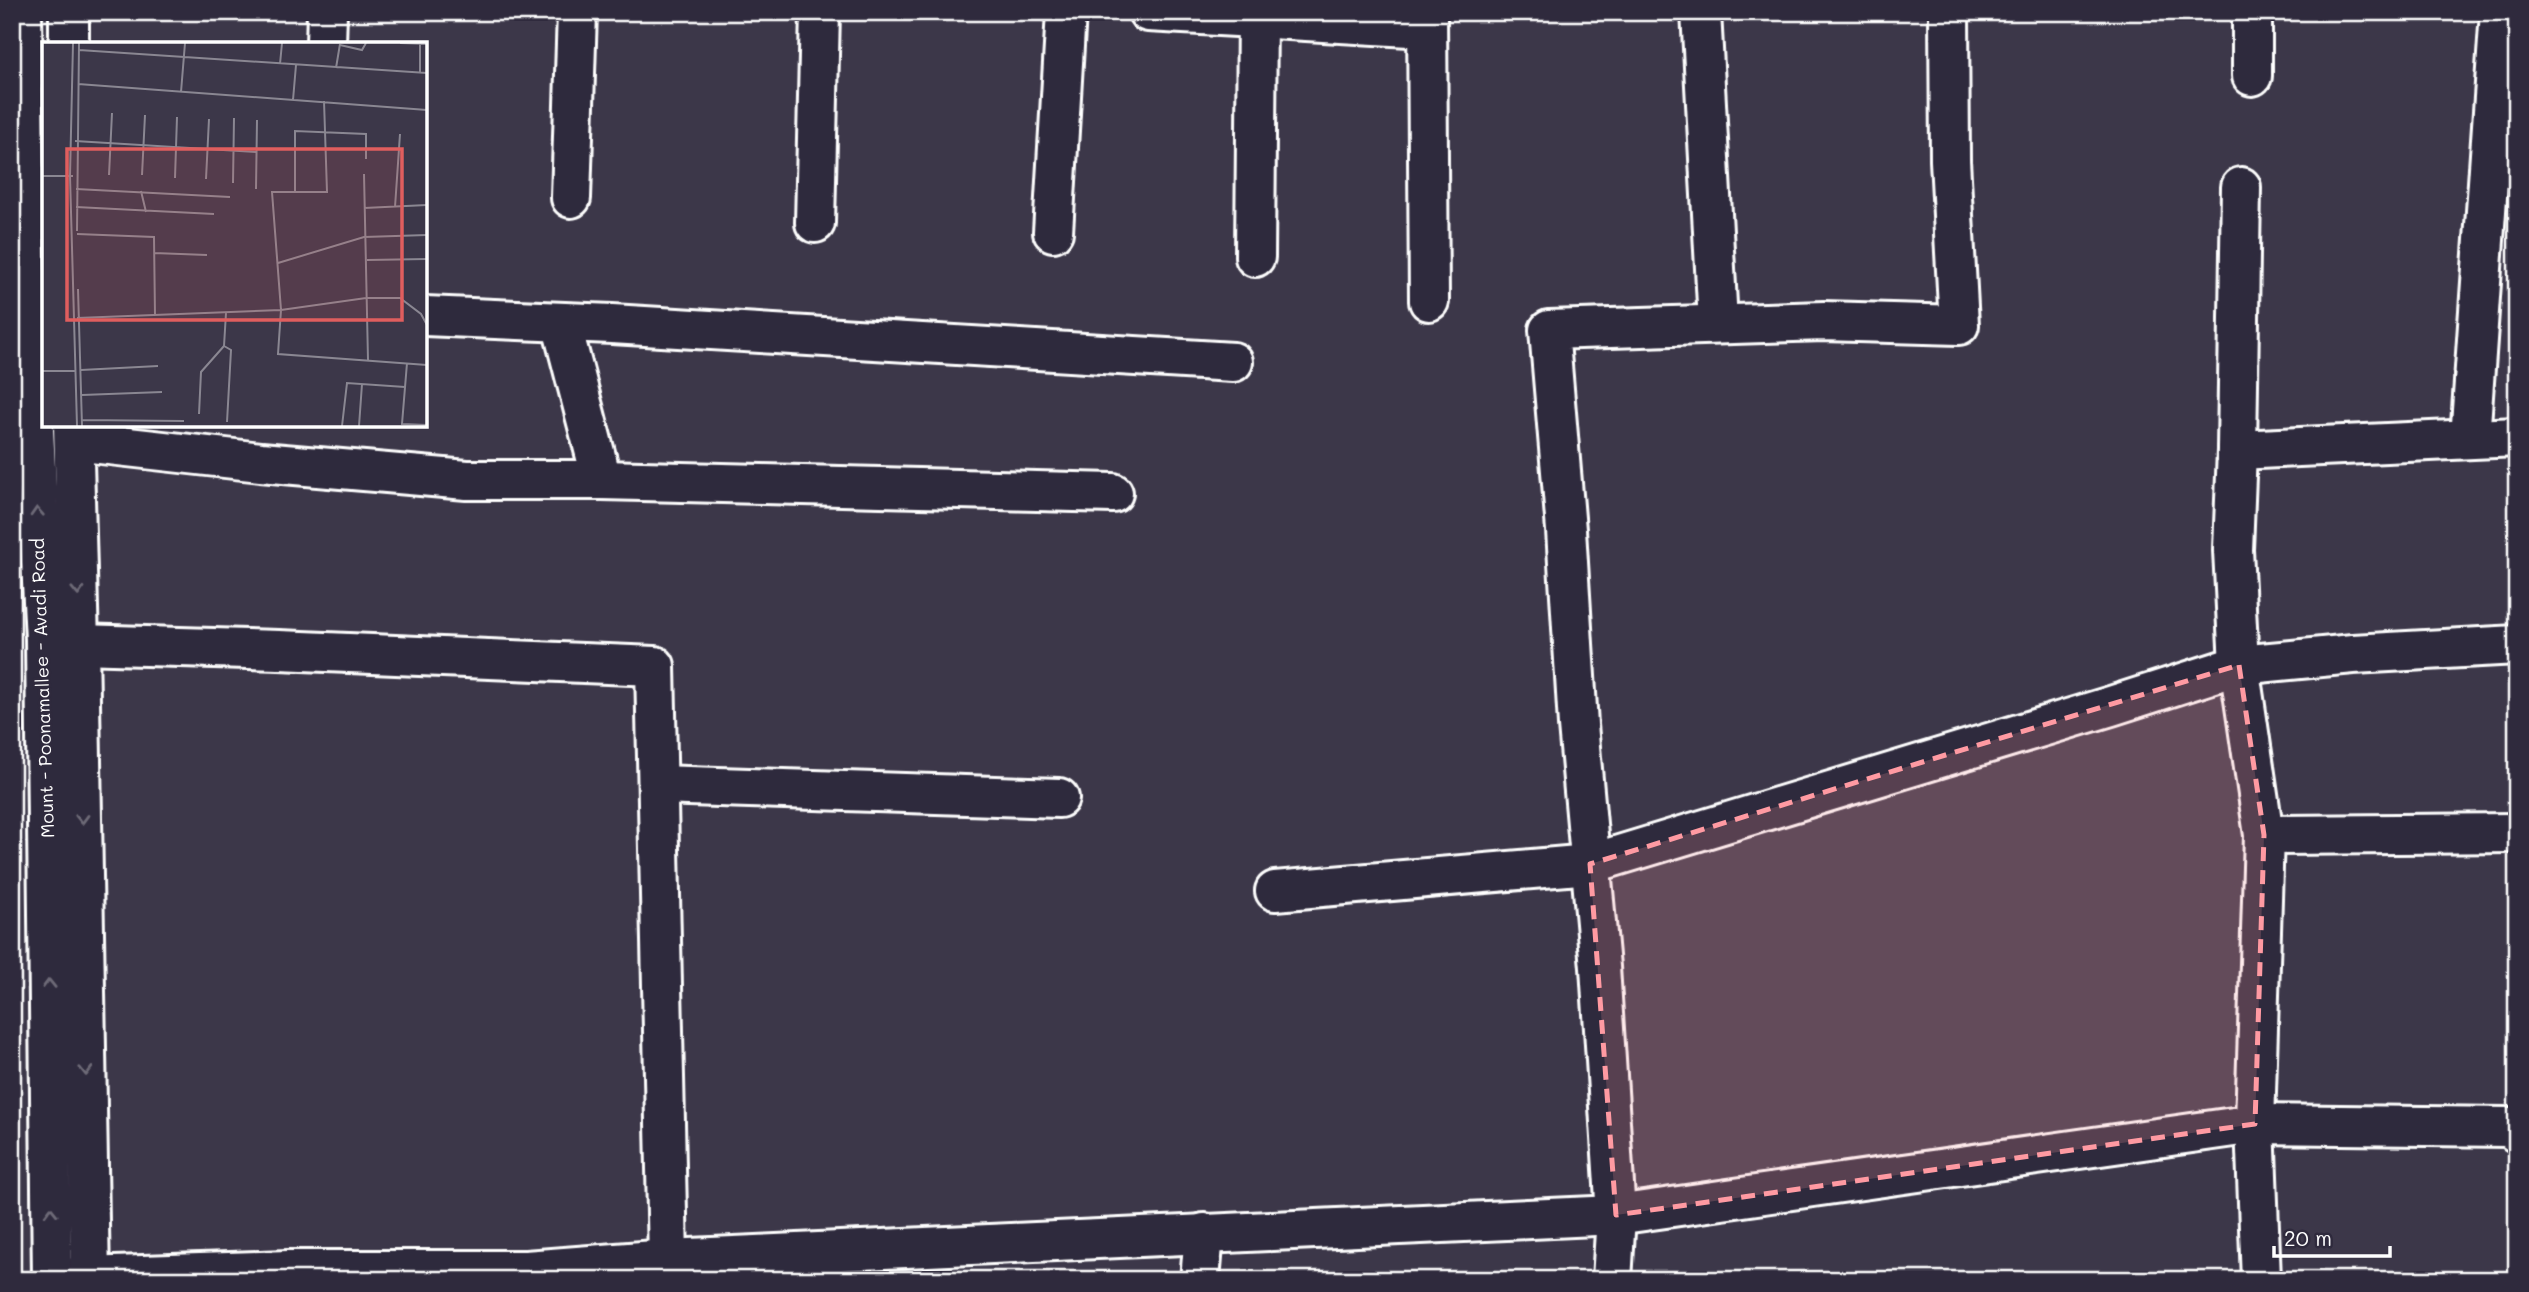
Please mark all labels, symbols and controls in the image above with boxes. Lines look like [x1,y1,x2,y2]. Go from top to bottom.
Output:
inset map [42,42,427,427]
one-way arrow [30,506,45,517]
street label: Mount - Poonamallee - Avadi Road [25,538,59,839]
one-way arrow [70,587,86,597]
one-way arrow [74,814,90,825]
one-way arrow [41,978,56,989]
one-way arrow [78,1066,94,1077]
one-way arrow [43,1206,59,1216]
scale bar [2274,1215,2389,1259]
text: 20 m [2284,1224,2332,1251]

